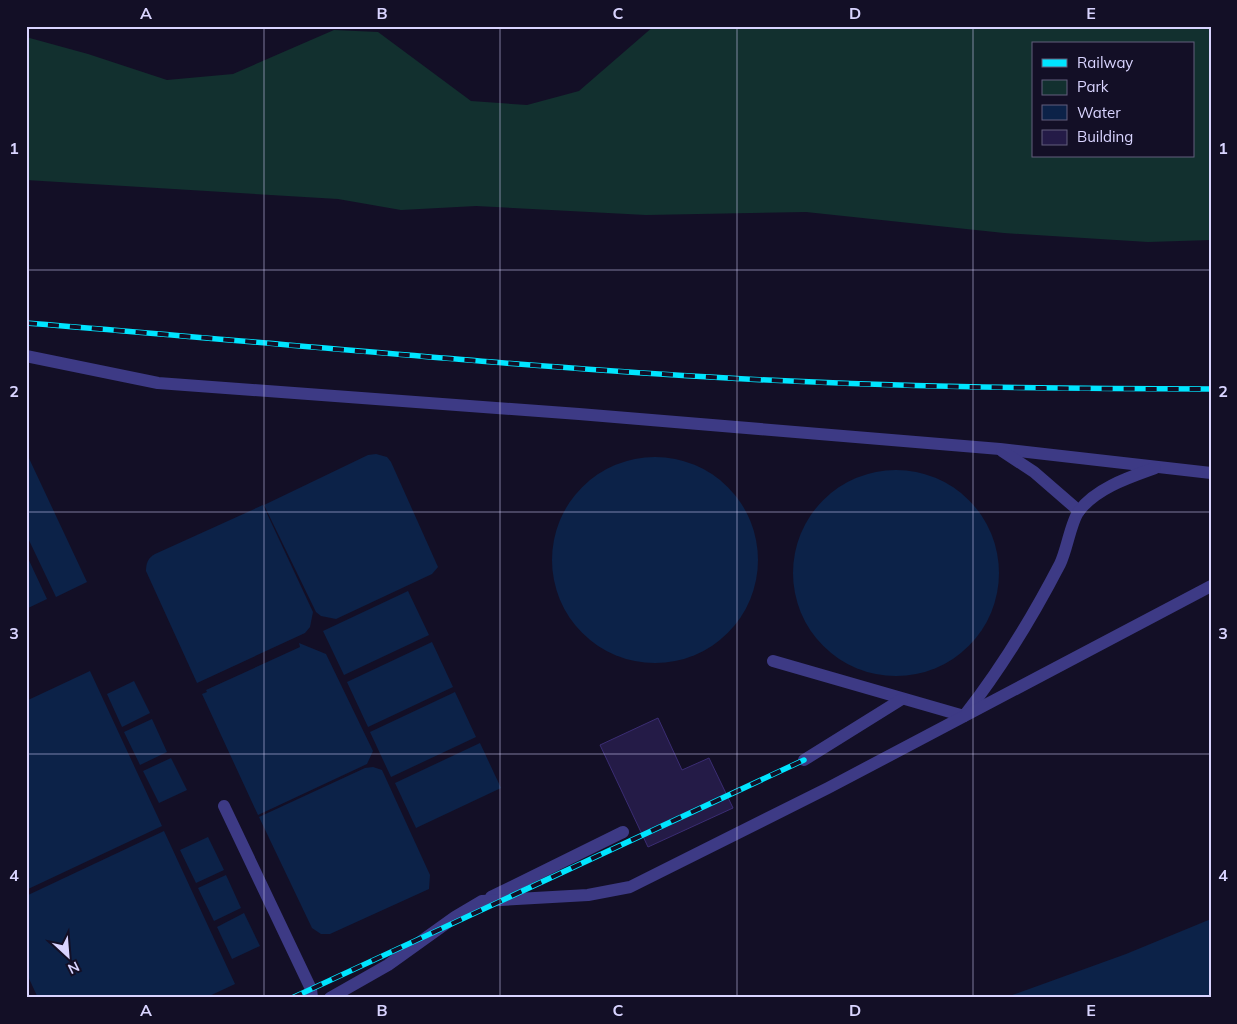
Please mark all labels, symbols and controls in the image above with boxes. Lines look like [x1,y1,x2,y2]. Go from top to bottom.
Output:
text: A [140,3,152,23]
text: B [376,3,388,23]
text: C [613,3,624,23]
text: D [849,3,861,23]
text: E [1086,3,1096,23]
legend [1032,42,1194,158]
text: Railway [1077,53,1133,72]
text: Park [1077,77,1109,96]
text: Water [1077,103,1121,122]
text: Building [1077,127,1133,146]
text: 1 [9,138,19,158]
text: 1 [1218,138,1228,158]
text: 2 [9,381,19,401]
text: 2 [1218,381,1228,401]
text: 3 [9,623,19,643]
text: 3 [1218,623,1228,643]
text: 4 [9,865,19,885]
text: 4 [1218,865,1228,885]
north arrow [42,932,92,982]
text: N [65,957,82,978]
text: A [140,1000,152,1020]
text: B [376,1000,388,1020]
text: C [613,1000,624,1020]
text: D [849,1000,861,1020]
text: E [1086,1000,1096,1020]

